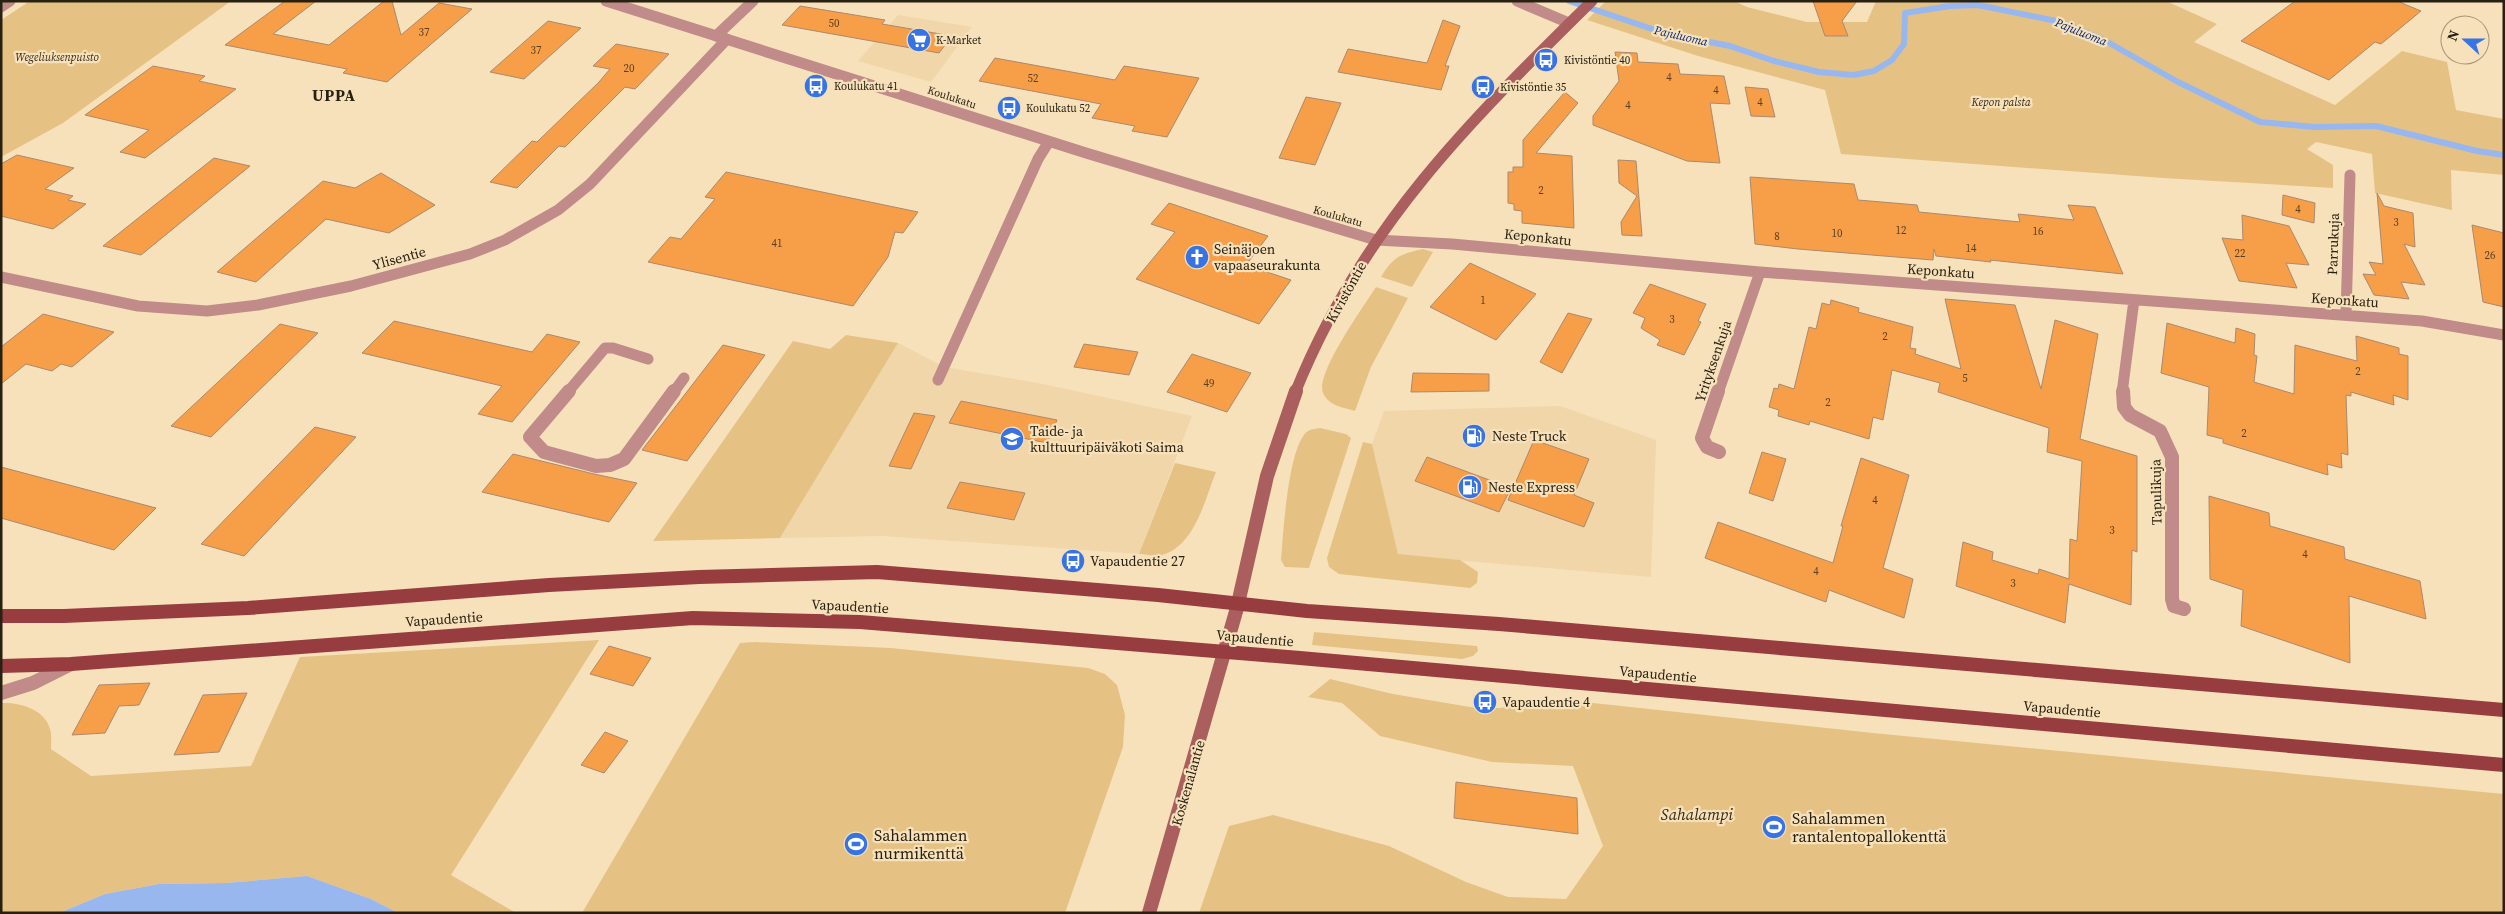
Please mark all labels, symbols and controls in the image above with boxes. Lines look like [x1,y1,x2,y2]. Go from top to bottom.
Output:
water label: Pajuluoma [2052,14,2110,50]
north arrow [2440,15,2490,65]
house number: 50 [829,16,840,31]
water label: Pajuluoma [1652,22,1710,50]
house number: 37 [419,25,430,40]
supermarket icon: K-Market [906,27,932,53]
text: N [2442,27,2464,44]
place label: K-Market [936,33,982,48]
house number: 37 [531,43,542,58]
bus stop icon: Kivistöntie 40 [1533,47,1559,73]
park label: Wegeliuksenpuisto [15,50,99,65]
place label: Kivistöntie 40 [1564,53,1631,68]
house number: 20 [624,61,635,76]
house number: 4 [1666,70,1672,85]
house number: 52 [1028,71,1039,86]
bus stop icon: Koulukatu 41 [803,73,829,99]
bus stop icon: Kivistöntie 35 [1470,74,1496,100]
place label: Koulukatu 41 [834,79,898,94]
place label: Kivistöntie 35 [1500,80,1567,95]
street label: Koulukatu [925,83,979,113]
house number: 4 [1713,83,1719,98]
district label: UPPA [312,84,356,106]
bus stop icon: Koulukatu 52 [996,95,1022,121]
house number: 4 [1757,95,1763,110]
park label: Kepon palsta [1970,95,2031,110]
house number: 4 [1625,98,1631,113]
place label: Koulukatu 52 [1026,101,1091,116]
house number: 2 [1538,183,1544,198]
street label: Koulukatu [1311,202,1365,231]
house number: 4 [2295,202,2301,217]
street label: Parrukuja [2322,212,2344,275]
house number: 3 [2393,215,2399,230]
house number: 12 [1896,223,1907,238]
street label: Keponkatu [1503,224,1573,250]
house number: 16 [2033,224,2044,239]
house number: 10 [1832,226,1843,241]
house number: 8 [1774,229,1780,244]
house number: 41 [772,236,783,251]
place label: Seinäjoen vapaaseurakunta [1214,239,1321,275]
street label: Ylisentie [370,241,428,275]
house number: 14 [1966,241,1977,256]
church icon: Seinäjoen vapaaseurakunta [1184,244,1210,270]
house number: 22 [2235,246,2246,261]
house number: 26 [2485,248,2496,263]
street label: Kivistöntie [1321,258,1371,326]
street label: Keponkatu [1906,259,1976,283]
street label: Keponkatu [2310,288,2380,312]
house number: 1 [1480,293,1486,308]
house number: 3 [1669,312,1675,327]
street label: Yrityksenkuja [1690,317,1737,405]
house number: 2 [1882,329,1888,344]
house number: 2 [2355,364,2361,379]
house number: 5 [1962,371,1968,386]
house number: 49 [1204,376,1215,391]
house number: 2 [1825,395,1831,410]
place label: Taide- ja kulttuuripäiväkoti Saima [1030,421,1185,457]
fuel station icon: Neste Truck [1461,423,1487,449]
school or university icon: Taide- ja kulttuuripäiväkoti Saima [999,426,1025,452]
place label: Neste Truck [1492,426,1567,446]
house number: 2 [2241,426,2247,441]
street label: Tapulikuja [2145,458,2167,525]
fuel station icon: Neste Express [1457,474,1483,500]
place label: Neste Express [1488,477,1575,497]
house number: 4 [1872,493,1878,508]
house number: 3 [2109,523,2115,538]
house number: 4 [2302,547,2308,562]
bus stop icon: Vapaudentie 27 [1060,548,1086,574]
place label: Vapaudentie 27 [1090,551,1185,571]
house number: 4 [1813,564,1819,579]
house number: 3 [2010,576,2016,591]
street label: Vapaudentie [811,594,889,618]
street label: Vapaudentie [404,606,484,632]
street label: Vapaudentie [1215,625,1295,651]
street label: Vapaudentie [1618,661,1698,687]
bus stop icon: Vapaudentie 4 [1472,689,1498,715]
place label: Vapaudentie 4 [1502,692,1590,712]
street label: Vapaudentie [2022,696,2102,722]
street label: Koskenalantie [1166,738,1210,828]
park label: Sahalampi [1661,803,1733,825]
place label: Sahalammen rantalentopallokenttä [1792,807,1947,847]
sports icon: Sahalammen rantalentopallokenttä [1761,814,1787,840]
place label: Sahalammen nurmikenttä [874,824,968,864]
sports icon: Sahalammen nurmikenttä [843,831,869,857]

